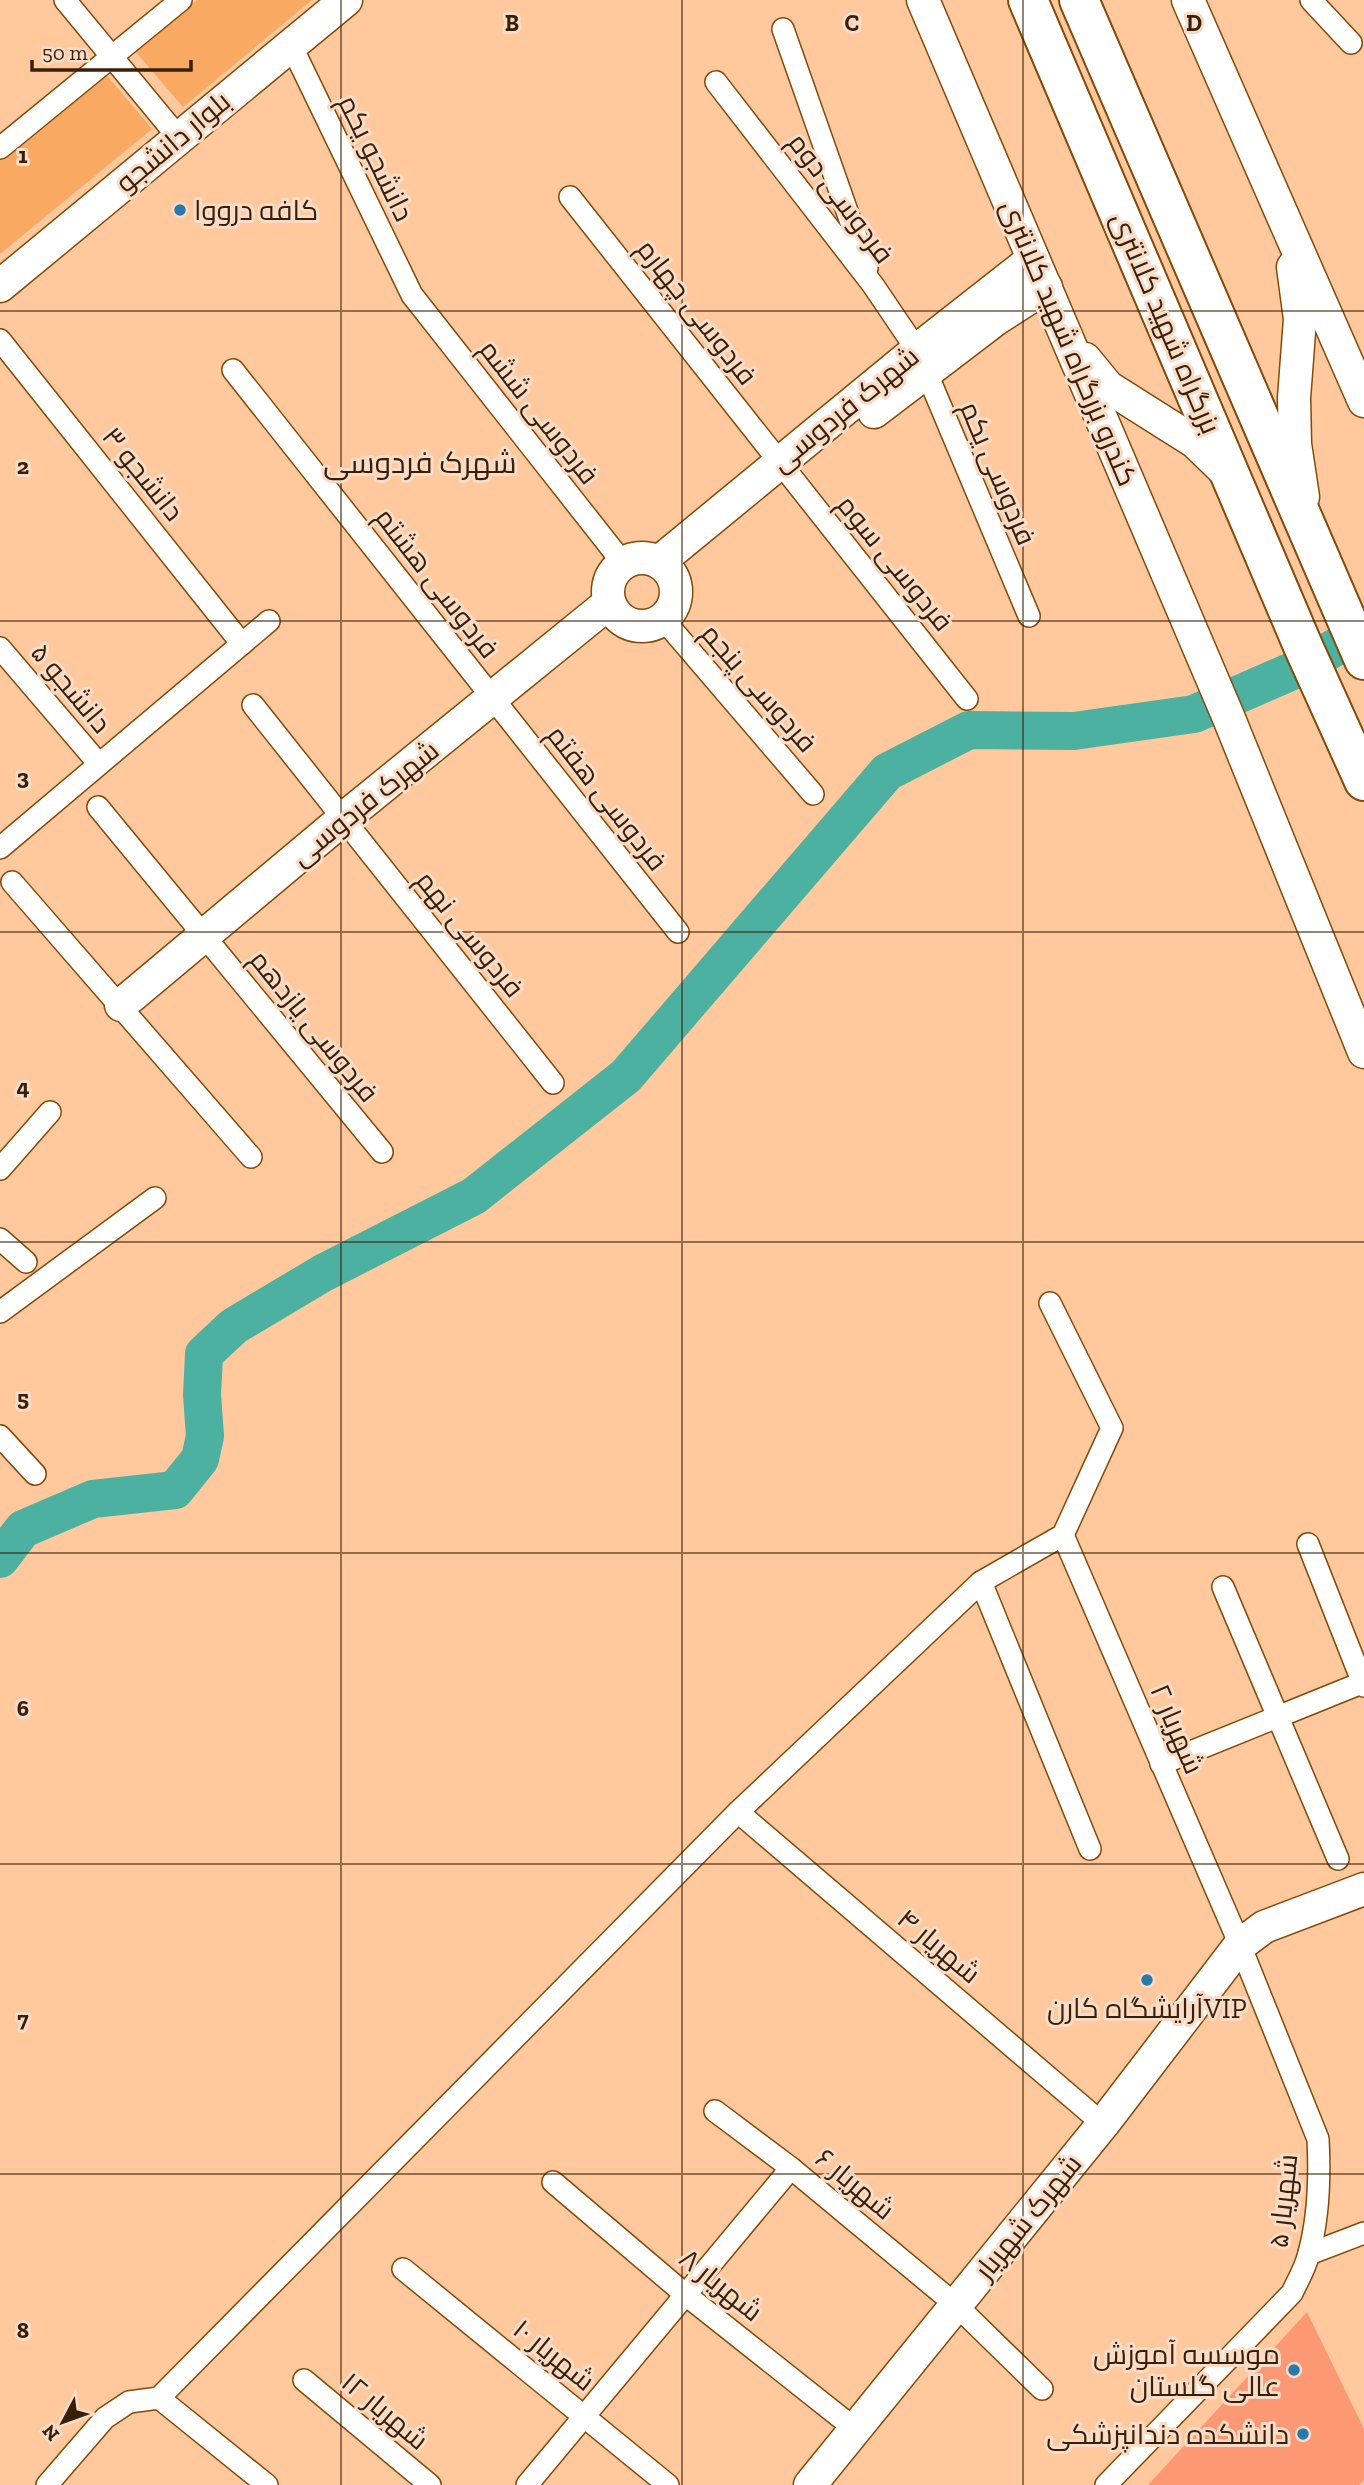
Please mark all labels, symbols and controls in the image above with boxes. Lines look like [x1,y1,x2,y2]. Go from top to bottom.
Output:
text: B [505,9,519,37]
text: C [845,9,859,37]
text: D [1186,9,1202,37]
scale bar [32,28,191,72]
text: 50 m [42,40,88,65]
street label: بلوار دانشجو [109,85,237,199]
street label: دانشجو یکم [329,89,421,228]
street label: فردوسی دوم [779,126,901,272]
text: 1 [18,141,28,169]
place label: کافه درووا [194,194,318,227]
street label: کندرو بزرگراه شهید کلانتری [994,195,1144,491]
marker: کافه درووا [172,202,188,218]
street label: بزرگراه شهید کلانتری [1104,207,1228,439]
street label: فردوسی چهارم [628,233,764,393]
street label: فردوسی ششم [470,333,606,493]
street label: شهرک فردوسی [765,339,925,479]
street label: فردوسی یکم [950,396,1043,551]
street label: دانشجو ۳ [95,420,191,528]
district label: شهرک فردوسی [323,445,517,481]
text: 2 [17,452,29,480]
street label: فردوسی سوم [828,488,960,640]
street label: فردوسی هشتم [366,501,506,667]
street label: فردوسی پنجم [692,617,824,761]
street label: دانشجو ۵ [24,636,118,740]
street label: فردوسی هفتم [538,719,674,879]
street label: شهرک فردوسی [285,733,445,873]
text: 3 [17,763,29,791]
street label: فردوسی نهم [407,864,531,1006]
street label: فردوسی یازدهم [240,943,385,1110]
text: 4 [16,1073,30,1101]
text: 5 [17,1384,29,1412]
street label: ۲ شهریار [1143,1679,1211,1779]
text: 6 [17,1694,29,1722]
street label: شهریار ۴ [891,1902,987,1990]
marker: آرایشگاه کارنVIP [1139,1972,1155,1988]
place label: آرایشگاه کارنVIP [1047,1992,1247,2025]
text: 7 [17,2005,29,2033]
street label: شهریار ۶ [809,2142,901,2226]
street label: شهرک شهریار [966,2148,1088,2288]
street label: ۵ شهریار [1262,2152,1304,2250]
street label: شهریار ۸ [673,2242,769,2328]
street label: شهریار ۱۰ [507,2312,601,2398]
text: 8 [17,2316,29,2344]
place label: موسسه آموزش عالی گلستان [1093,2338,1280,2403]
marker: موسسه آموزش عالی گلستان [1286,2362,1302,2378]
street label: شهریار ۱۲ [335,2365,435,2457]
north arrow [28,2387,98,2457]
place label: دانشکده دندانپزشکی [1046,2418,1289,2453]
text: N [37,2420,64,2446]
marker: دانشکده دندانپزشکی [1295,2426,1311,2442]

